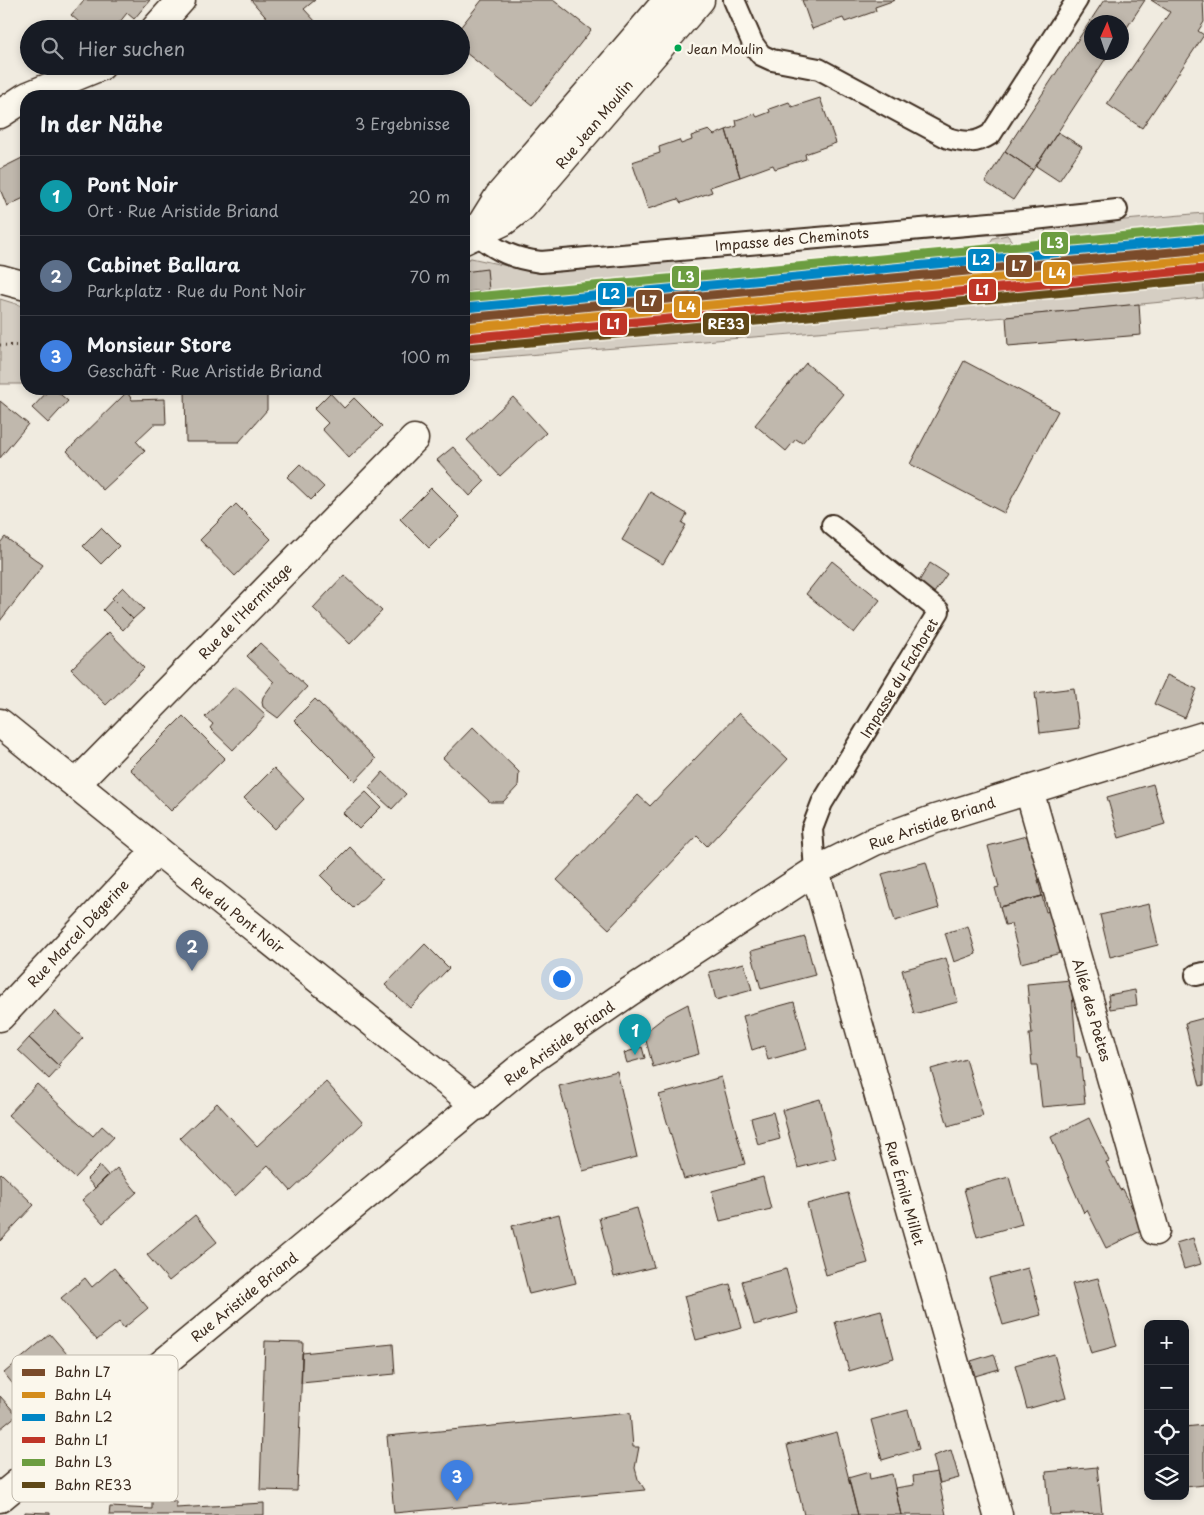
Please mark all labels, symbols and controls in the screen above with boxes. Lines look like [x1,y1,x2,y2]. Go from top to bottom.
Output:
north arrow [1084,15,1129,60]
search box [20,20,470,75]
icon: search [38,34,66,62]
text: Hier suchen [78,34,185,62]
place label: Jean Moulin [687,39,764,58]
marker: Jean Moulin [673,43,683,53]
street label: Rue Jean Moulin [550,75,638,173]
text: In der Nähe [40,107,162,139]
text: 3 Ergebnisse [355,111,450,135]
text: Pont Noir [87,170,178,198]
text: 1 [52,184,60,208]
text: 20 m [409,184,450,208]
text: Ort · Rue Aristide Briand [87,198,279,222]
street label: Impasse des Cheminots [714,222,870,256]
line badge: L3 [1040,231,1069,255]
text: L3 [1046,232,1064,253]
line badge: L2 [967,248,995,272]
text: L2 [972,249,990,270]
text: Cabinet Ballara [87,250,240,278]
line badge: L7 [1005,254,1033,278]
text: L7 [1011,255,1027,276]
line badge: L4 [1042,261,1071,285]
text: L4 [1048,262,1066,283]
text: 2 [50,264,62,288]
text: 70 m [410,264,450,288]
line badge: L3 [671,265,700,289]
text: L3 [677,266,695,287]
text: Parkplatz · Rue du Pont Noir [87,278,306,302]
line badge: L1 [968,278,997,302]
text: L1 [975,279,989,300]
line badge: L2 [597,282,626,306]
text: L2 [602,283,620,304]
line badge: L7 [635,289,663,313]
text: L7 [641,290,657,311]
line badge: L4 [673,295,701,319]
text: L4 [678,296,696,317]
line badge: L1 [599,312,628,336]
line badge: RE33 [702,312,750,336]
text: L1 [606,313,620,334]
text: RE33 [707,313,745,334]
text: Monsieur Store [87,330,232,358]
text: 3 [51,344,61,368]
text: 100 m [401,344,450,368]
text: Geschäft · Rue Aristide Briand [87,358,322,382]
street label: Rue de l'Hermitage [193,558,297,664]
street label: Impasse du Fachoret [855,614,943,742]
street label: Rue Aristide Briand [866,791,998,854]
street label: Rue du Pont Noir [187,872,290,959]
street label: Rue Marcel Dégerine [22,874,134,992]
pin: 2 [176,930,208,971]
street label: Allée des Poètes [1067,956,1117,1064]
your location [549,966,575,992]
street label: Rue Aristide Briand [499,995,619,1090]
pin: 1 [619,1014,651,1055]
street label: Rue Émile Millet [880,1138,930,1248]
street label: Rue Aristide Briand [186,1247,302,1347]
map controls [1144,1320,1189,1500]
button: + [1144,1320,1189,1365]
legend [12,1355,178,1502]
text: Bahn L7 [54,1361,111,1382]
button: − [1144,1365,1189,1410]
text: Bahn L4 [54,1384,112,1405]
text: Bahn L2 [54,1406,113,1427]
button: locate [1144,1410,1189,1455]
text: Bahn L1 [54,1429,108,1450]
text: Bahn L3 [54,1451,112,1472]
button: layers [1144,1455,1189,1500]
pin: 3 [441,1460,473,1501]
text: Bahn RE33 [54,1474,132,1495]

